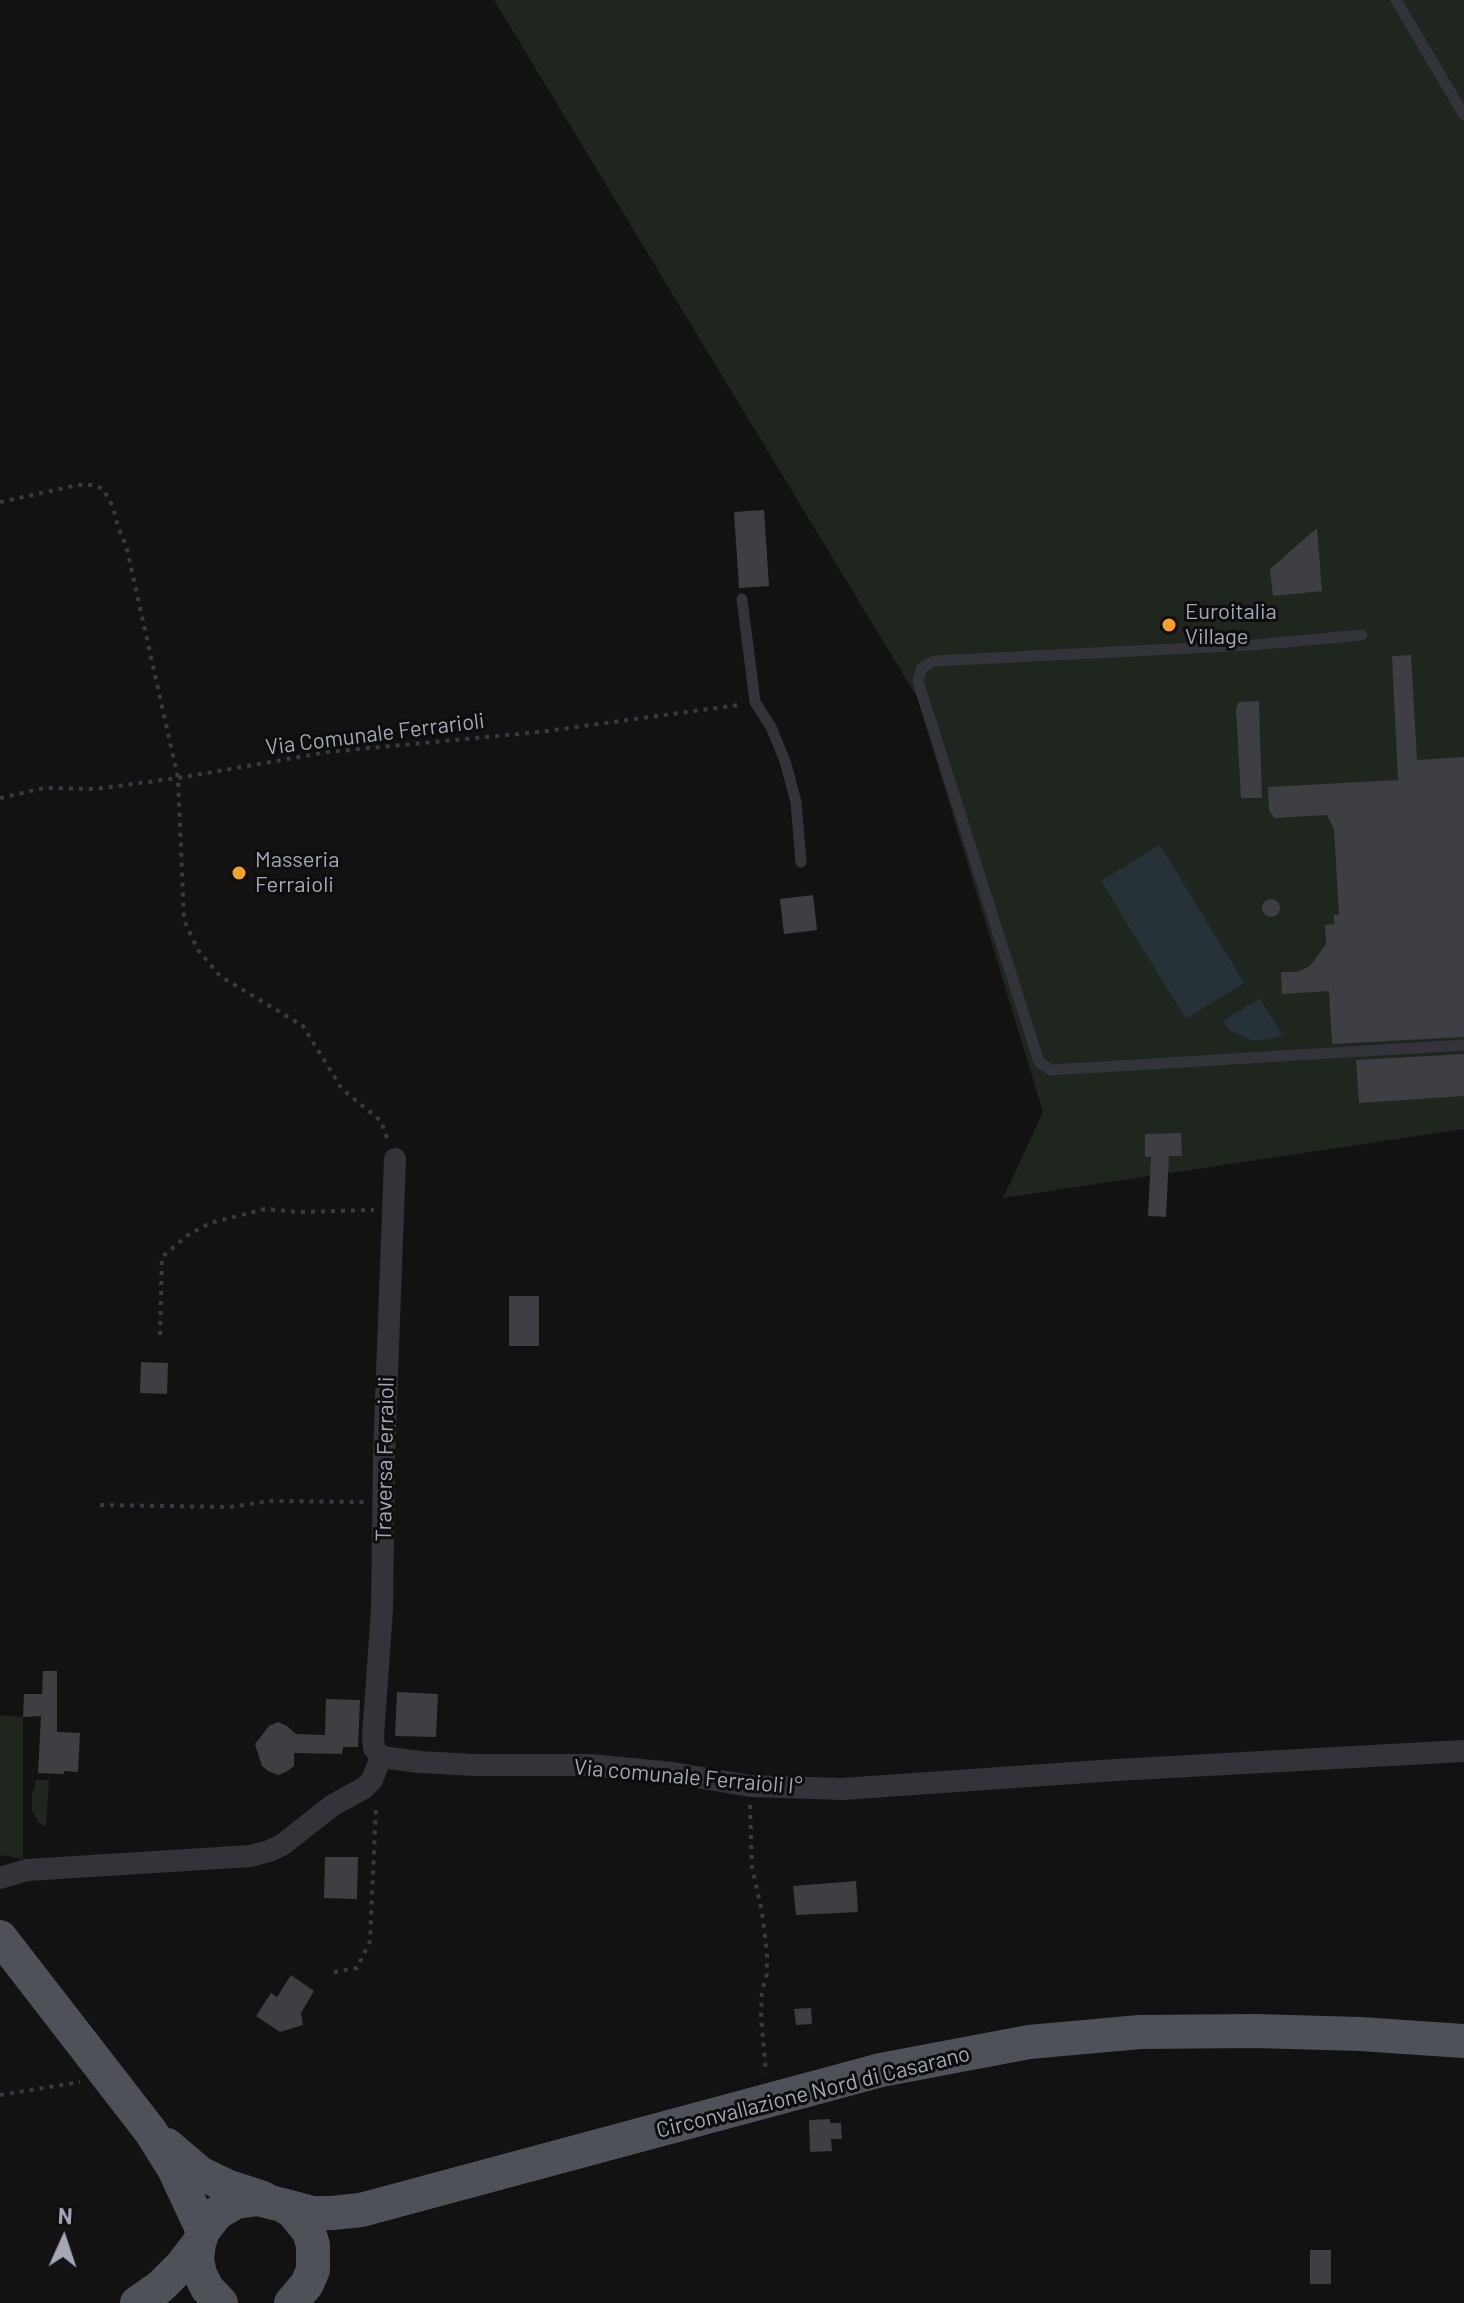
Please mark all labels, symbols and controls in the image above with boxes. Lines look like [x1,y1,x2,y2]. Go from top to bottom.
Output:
place label: Euroitalia Village [1185,599,1277,650]
marker: Euroitalia Village [1160,616,1178,634]
street label: Via Comunale Ferrarioli [264,707,486,761]
place label: Masseria Ferraioli [255,847,339,898]
marker: Masseria Ferraioli [230,864,248,882]
street label: Traversa Ferraioli [370,1376,400,1542]
street label: Via comunale Ferraioli I° [573,1754,803,1800]
street label: Circonvallazione Nord di Casarano [653,2040,973,2144]
north arrow [24,2199,104,2279]
text: N [57,2202,73,2228]

